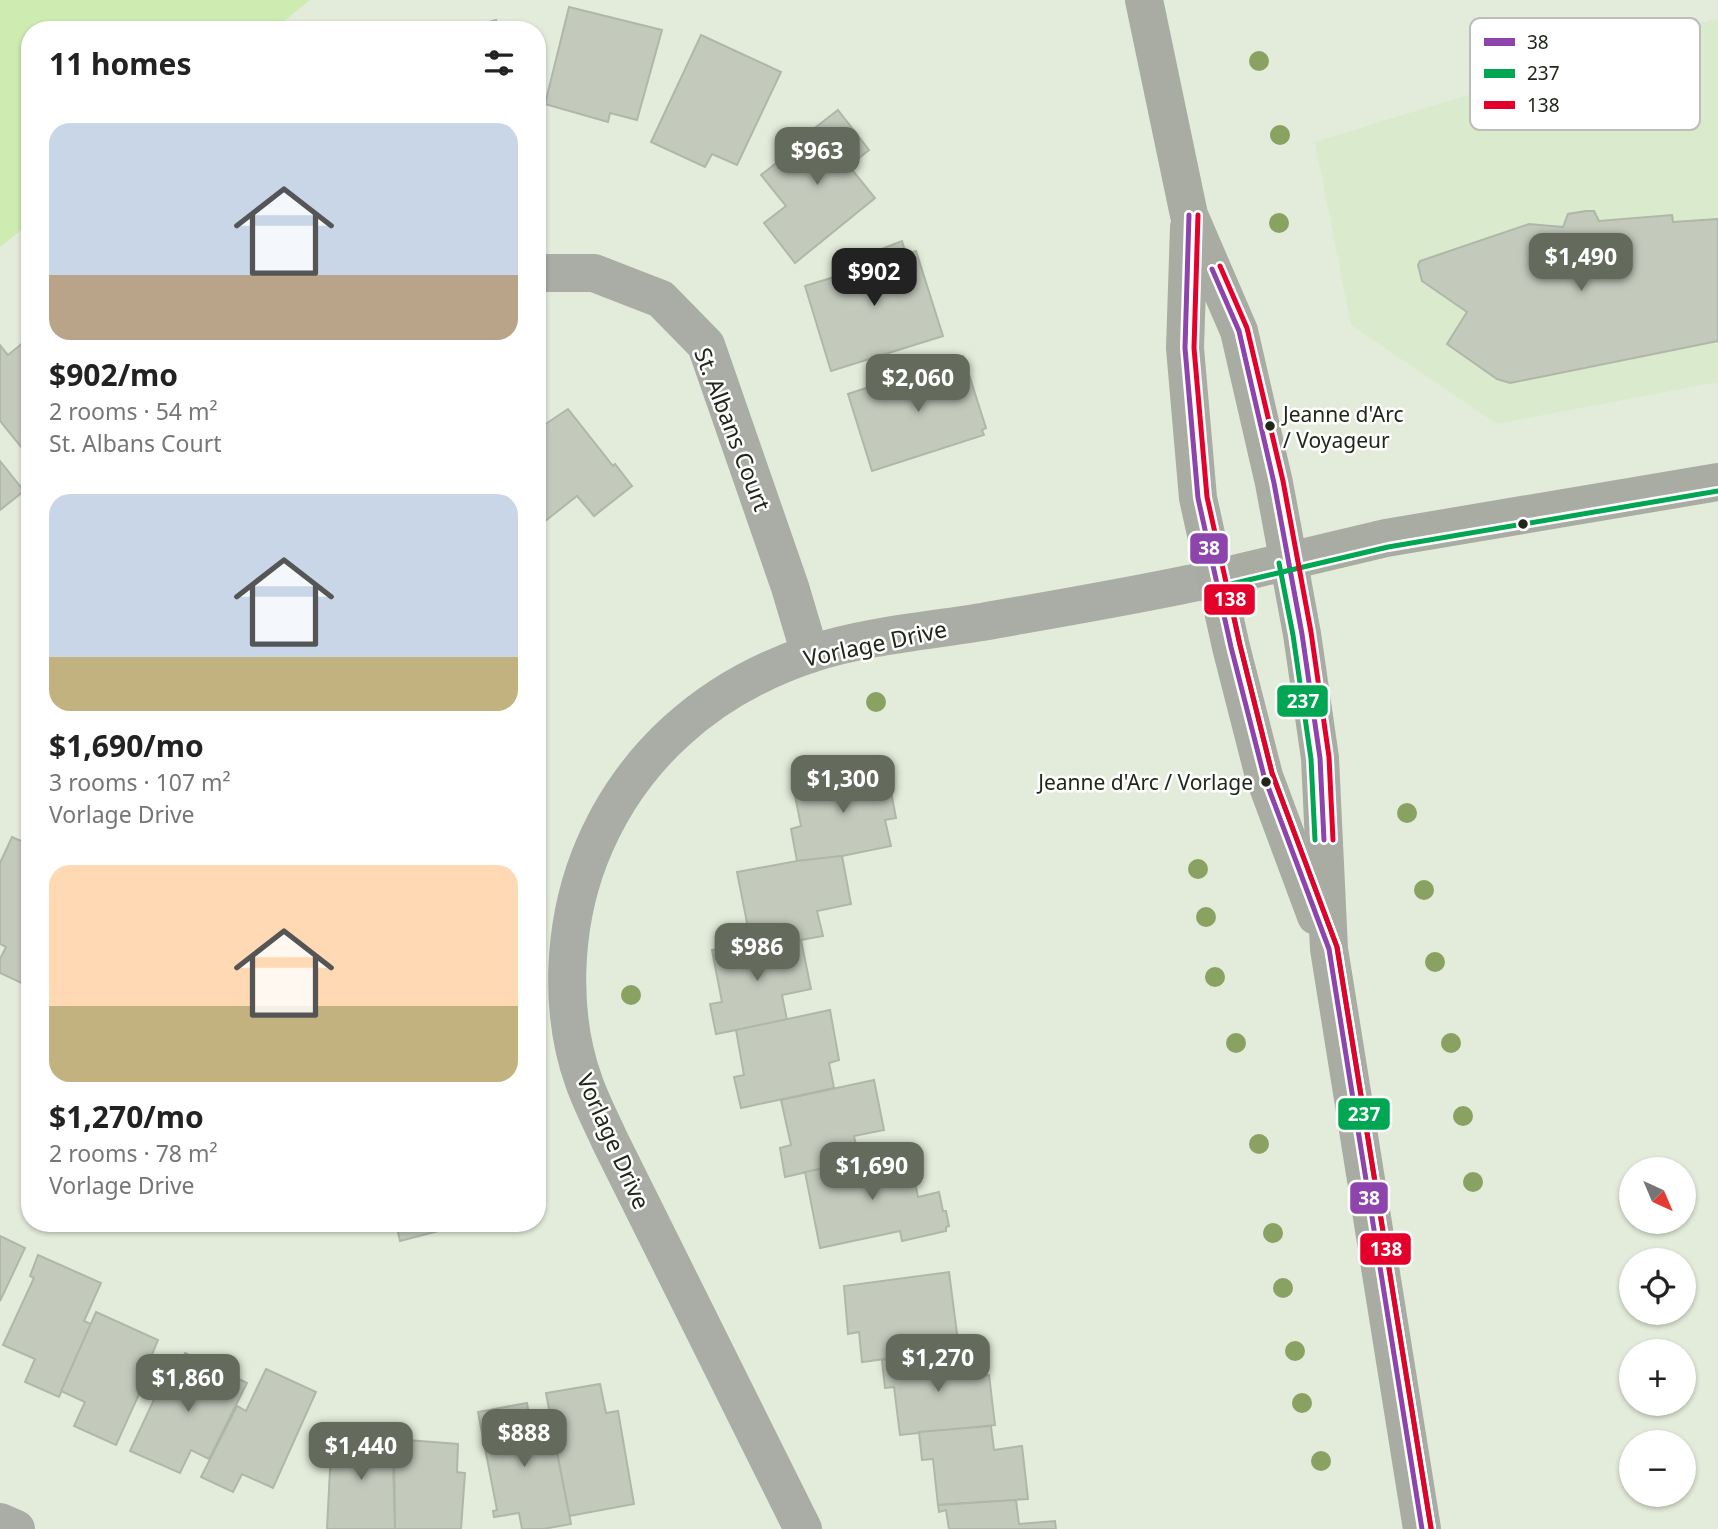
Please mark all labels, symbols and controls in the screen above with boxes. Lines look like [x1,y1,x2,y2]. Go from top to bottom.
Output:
legend [1470,18,1700,130]
text: 38 [1527,29,1549,55]
text: 11 homes [49,43,192,84]
icon: filters [480,44,518,82]
text: 237 [1527,60,1560,86]
text: 138 [1527,92,1560,118]
pin: $963 [776,128,858,187]
text: $963 [791,134,843,166]
icon: home [221,168,347,294]
pin: $1,490 [1524,233,1638,293]
text: $1,490 [1545,240,1617,272]
pin: $902 [833,248,915,308]
text: $902 [848,255,900,287]
street label: St. Albans Court [687,343,779,515]
text: $902/mo [49,354,178,395]
pin: $2,060 [861,354,975,414]
text: $2,060 [882,361,954,393]
text: 2 rooms · 54 m² [49,395,218,427]
place label: Jeanne d'Arc / Voyageur [1281,400,1404,454]
marker: Jeanne d'Arc / Voyageur [1263,419,1277,433]
text: St. Albans Court [49,427,221,459]
unlabelled marker [1516,517,1530,531]
line badge: 38 [1189,532,1229,565]
text: 38 [1198,535,1220,561]
icon: home [221,539,347,665]
line badge: 138 [1203,583,1256,616]
text: 138 [1214,586,1246,612]
street label: Vorlage Drive [800,612,950,674]
line badge: 237 [1276,684,1329,718]
text: 237 [1287,688,1319,714]
text: $1,690/mo [49,725,204,766]
pin: $1,300 [786,756,900,815]
text: $1,300 [807,762,879,794]
text: 3 rooms · 107 m² [49,766,231,798]
place label: Jeanne d'Arc / Vorlage [1036,768,1253,796]
marker: Jeanne d'Arc / Vorlage [1259,775,1273,789]
text: Vorlage Drive [49,798,195,830]
icon: home [221,910,347,1036]
pin: $986 [716,923,798,983]
text: $986 [731,930,783,962]
street label: Vorlage Drive [570,1068,658,1214]
text: $1,270/mo [49,1096,204,1137]
line badge: 237 [1337,1097,1391,1131]
text: 237 [1348,1101,1380,1127]
text: 2 rooms · 78 m² [49,1137,218,1169]
pin: $1,690 [815,1142,929,1202]
text: $1,690 [836,1149,908,1181]
north arrow [1619,1157,1696,1234]
map controls [1619,1157,1696,1507]
text: Vorlage Drive [49,1169,195,1201]
line badge: 38 [1349,1181,1389,1215]
text: 38 [1358,1185,1380,1211]
line badge: 138 [1359,1232,1412,1266]
text: 138 [1370,1236,1402,1262]
button: locate [1619,1248,1696,1325]
pin: $1,270 [881,1334,995,1394]
button: + [1619,1339,1696,1416]
text: $1,270 [902,1341,974,1373]
pin: $1,860 [131,1354,245,1414]
text: $1,860 [152,1361,224,1393]
pin: $888 [483,1410,565,1469]
text: $888 [498,1416,550,1448]
pin: $1,440 [304,1422,418,1482]
text: $1,440 [325,1429,397,1461]
button: − [1619,1430,1696,1507]

